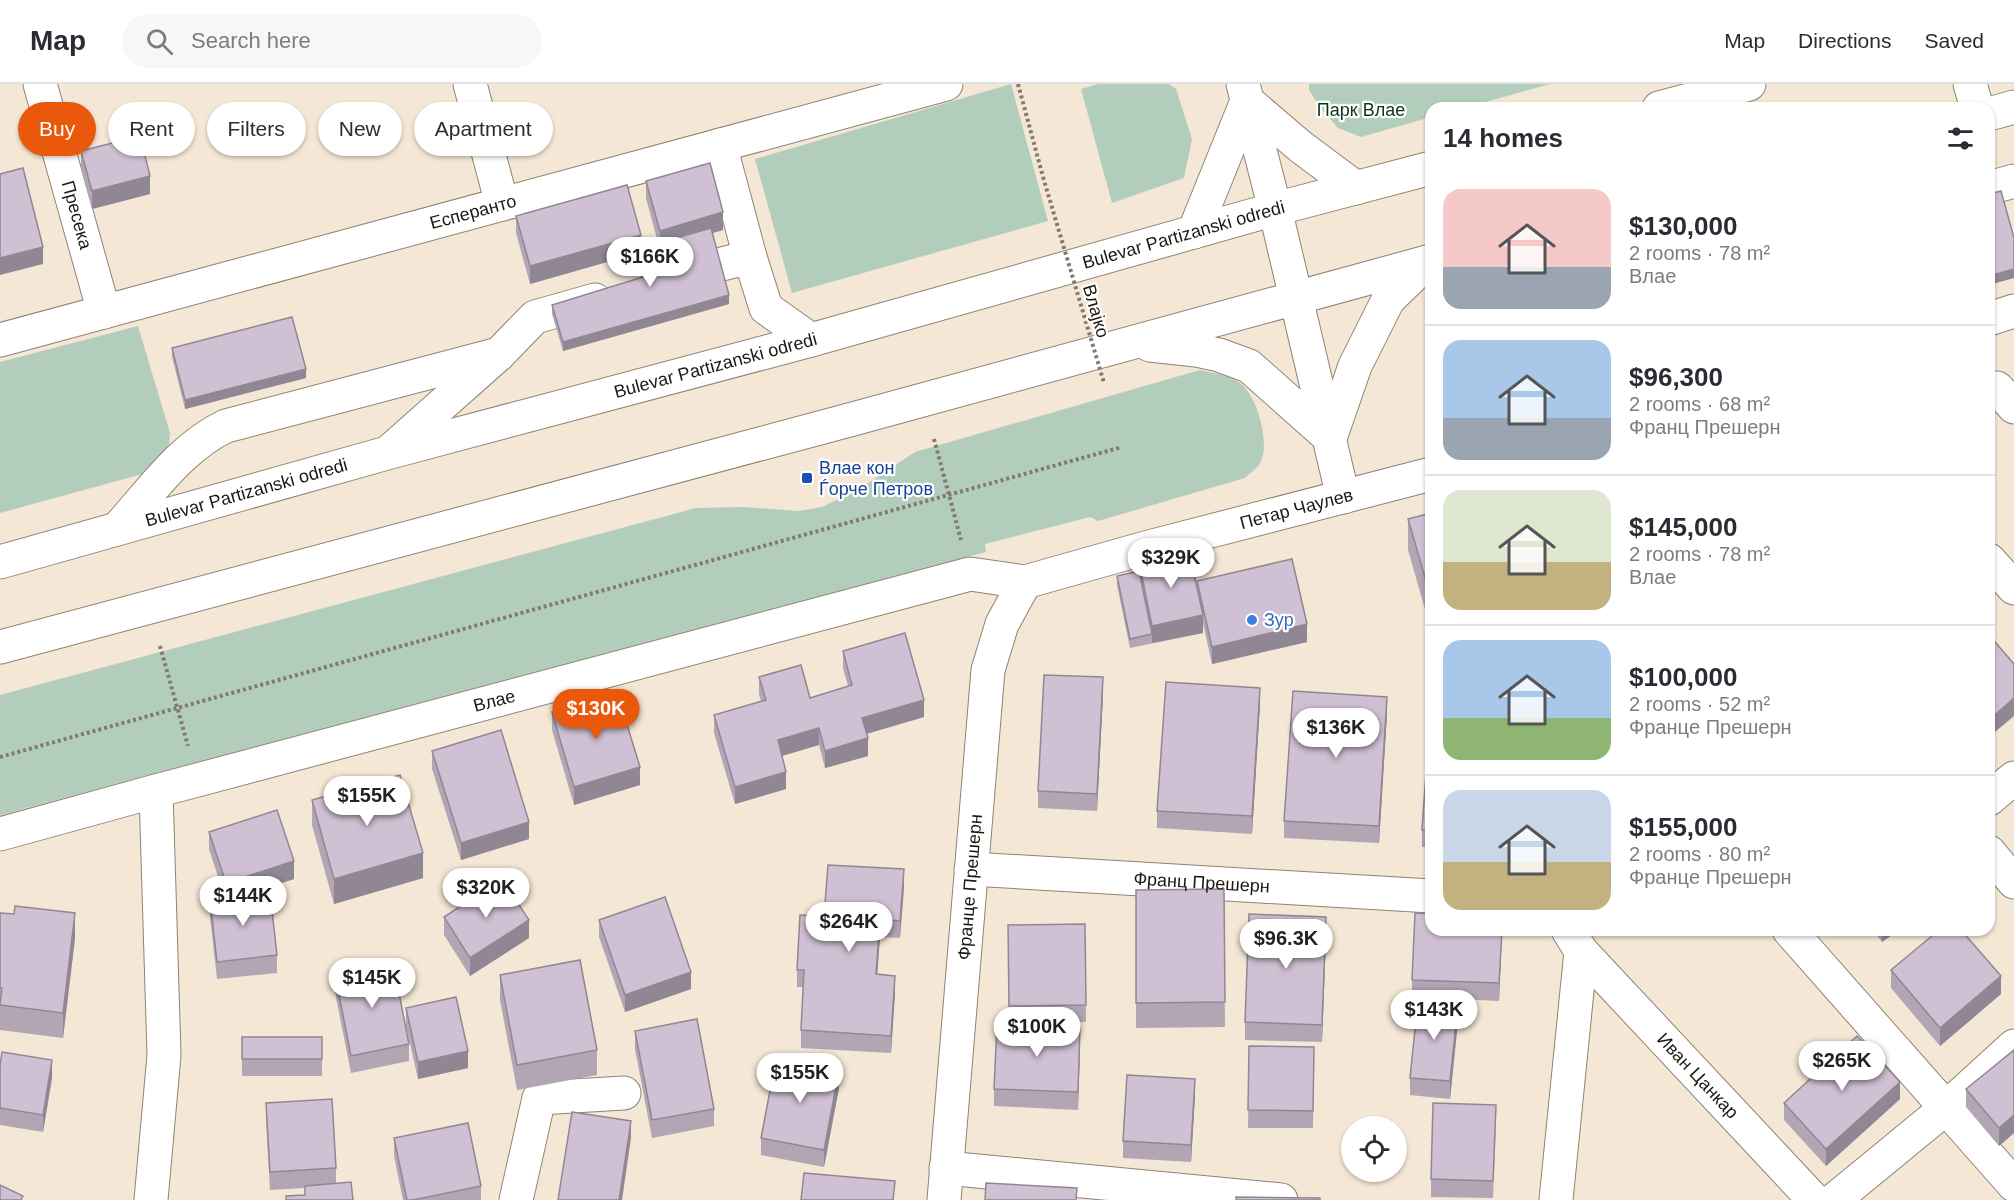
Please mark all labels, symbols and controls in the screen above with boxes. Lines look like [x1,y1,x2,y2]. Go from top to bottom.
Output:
search box [122,14,542,68]
text: Map [30,25,86,56]
icon: search [143,25,176,58]
text: Search here [191,28,311,53]
text: Map [1724,29,1765,52]
text: Directions [1798,29,1891,52]
text: Saved [1924,29,1984,52]
park label: Парк Влае [1317,100,1405,120]
chip: Buy [18,102,96,156]
chip: Rent [108,102,195,156]
chip: Filters [207,102,306,156]
chip: New [318,102,402,156]
chip: Apartment [414,102,553,156]
icon: filters [1944,122,1977,155]
text: 14 homes [1443,123,1563,153]
street label: Пресека [58,178,96,252]
street label: Есперанто [428,191,518,233]
street label: Bulevar Partizanski odredi [1080,197,1287,273]
text: $130,000 [1629,211,1737,241]
icon: home [1491,213,1563,285]
pin: $166K [608,237,692,288]
text: 2 rooms · 78 m² [1629,242,1770,264]
text: $166K [621,245,679,267]
text: Влае [1629,265,1676,287]
street label: Влајко [1079,282,1113,340]
street label: Bulevar Partizanski odredi [612,329,819,402]
text: $96,300 [1629,362,1723,392]
icon: home [1491,364,1563,436]
text: 2 rooms · 68 m² [1629,393,1770,415]
text: Франц Прешерн [1629,416,1780,438]
street label: Bulevar Partizanski odredi [143,455,350,531]
place label: Влае кон Ѓорче Петров [819,458,933,499]
marker: Влае кон Ѓорче Петров [800,471,814,485]
street label: Петар Чаулев [1238,485,1355,533]
text: $145,000 [1629,512,1737,542]
icon: home [1491,514,1563,586]
pin: $329K [1129,538,1213,589]
text: 2 rooms · 78 m² [1629,543,1770,565]
text: $329K [1142,546,1200,568]
text: Влае [1629,566,1676,588]
place label: Зур [1264,610,1294,630]
marker: Зур [1245,613,1259,627]
text: $100,000 [1629,662,1737,692]
icon: home [1491,664,1563,736]
street label: Влае [471,686,518,716]
pin: $130K [554,689,638,740]
text: 2 rooms · 52 m² [1629,693,1770,715]
text: $130K [567,697,625,719]
pin: $136K [1294,708,1378,759]
text: $136K [1307,716,1365,738]
text: Францe Прешерн [1629,716,1792,738]
pin: $155K [325,776,409,827]
text: $155K [338,784,396,806]
text: $155,000 [1629,812,1737,842]
street label: Францe Прешерн [954,813,986,961]
icon: home [1491,814,1563,886]
text: 2 rooms · 80 m² [1629,843,1770,865]
text: Францe Прешерн [1629,866,1792,888]
pin: $320K [444,868,528,919]
street label: Франц Прешерн [1133,869,1270,897]
pin: $144K [201,876,285,927]
text: $320K [457,876,515,898]
text: $144K [214,884,272,906]
pin: $264K [807,902,891,953]
text: $264K [820,910,878,932]
pin: $96.3K [1237,919,1335,970]
text: $96.3K [1254,927,1318,949]
pin: $145K [330,958,414,1009]
text: $145K [343,966,401,988]
pin: $143K [1392,990,1476,1041]
text: $143K [1405,998,1463,1020]
pin: $100K [995,1007,1079,1058]
text: $100K [1008,1015,1066,1037]
street label: Иван Цанкар [1653,1029,1742,1123]
pin: $265K [1800,1041,1884,1092]
text: $265K [1813,1049,1871,1071]
pin: $155K [758,1053,842,1104]
text: $155K [771,1061,829,1083]
map controls [1341,1116,1407,1182]
button: locate [1341,1116,1407,1182]

